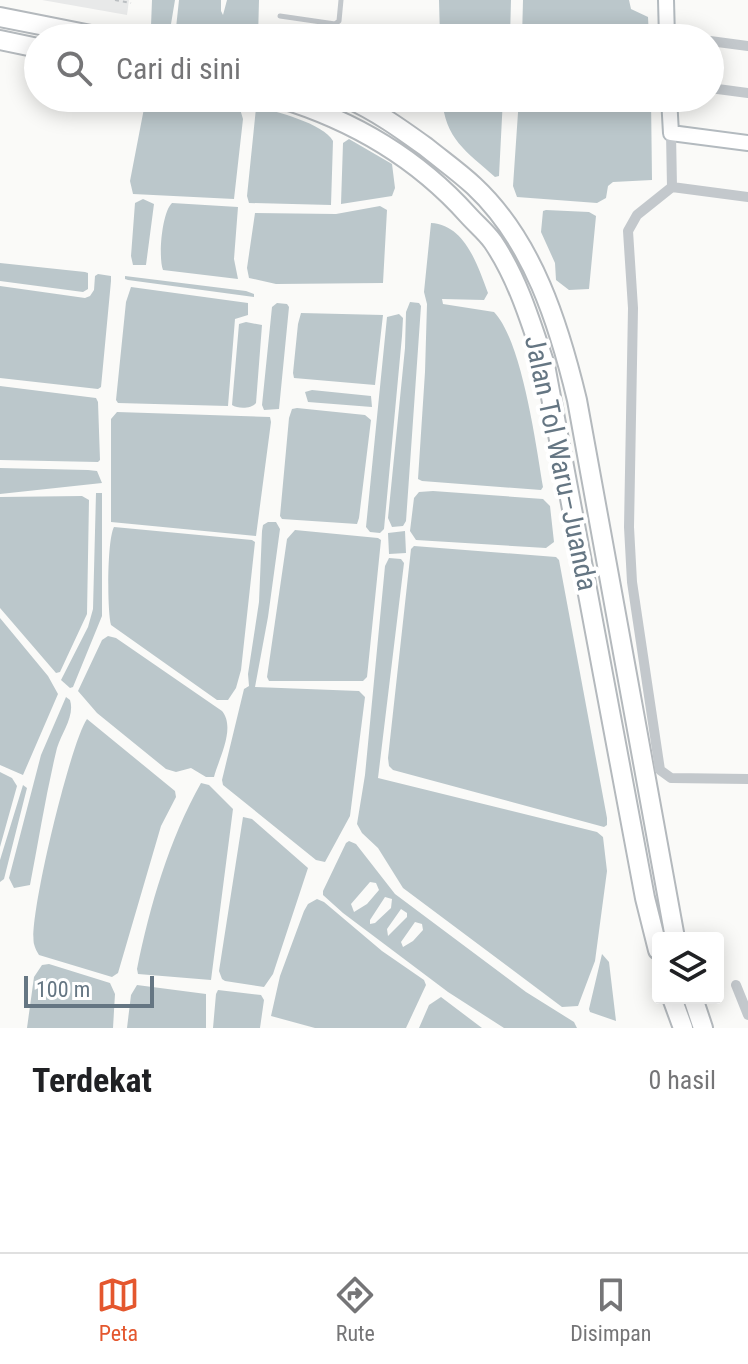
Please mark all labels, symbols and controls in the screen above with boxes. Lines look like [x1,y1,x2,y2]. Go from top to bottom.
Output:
search box [24,24,724,112]
icon: search [52,46,96,90]
text: Cari di sini [116,51,241,86]
street label: Jalan Tol Waru–Juanda [518,332,604,594]
map controls [652,932,724,1004]
button: layers [652,932,724,1004]
scale bar [24,972,154,1008]
text: 100 m [36,977,90,1002]
text: Terdekat [32,1060,152,1100]
text: 0 hasil [648,1065,716,1095]
tab: Peta [96,1273,140,1346]
tab: Rute [333,1273,377,1346]
tab: Disimpan [570,1273,652,1346]

